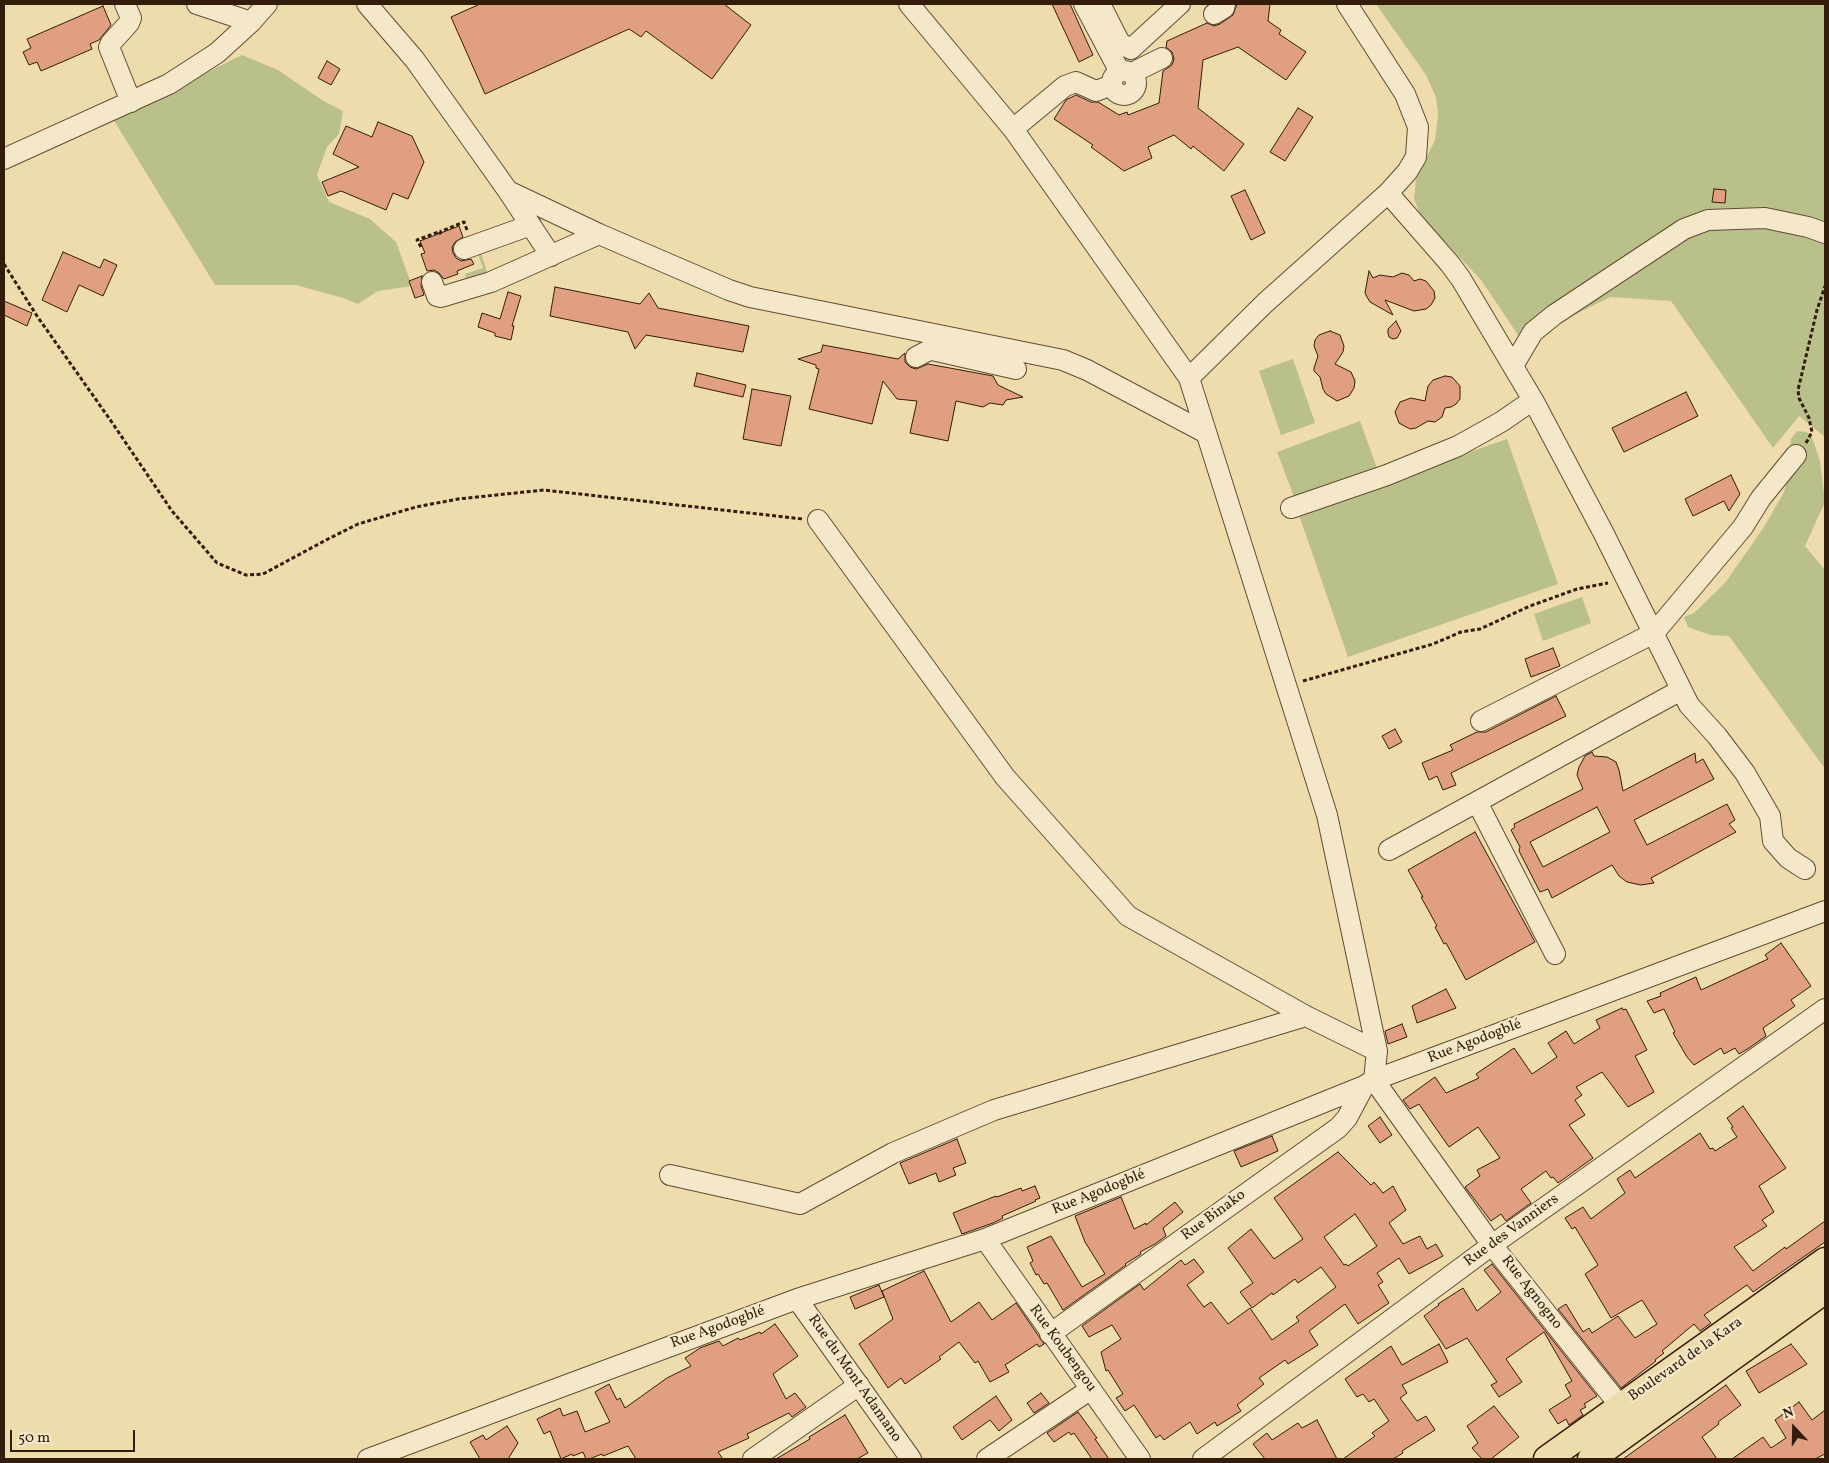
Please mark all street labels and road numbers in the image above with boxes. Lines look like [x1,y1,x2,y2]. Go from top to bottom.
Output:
street label: Rue Agodogblé [1426,1016,1524,1068]
street label: Rue Agodogblé [1050,1166,1148,1220]
street label: Rue Binako [1178,1187,1250,1245]
street label: Rue des Vanniers [1461,1191,1563,1271]
street label: Rue Agnogno [1497,1253,1565,1333]
street label: Rue Koubengou [1024,1302,1100,1396]
street label: Rue Agodogblé [669,1303,767,1353]
street label: Rue du Mont Adamano [803,1312,905,1446]
street label: Boulevard de la Kara [1625,1314,1747,1406]

